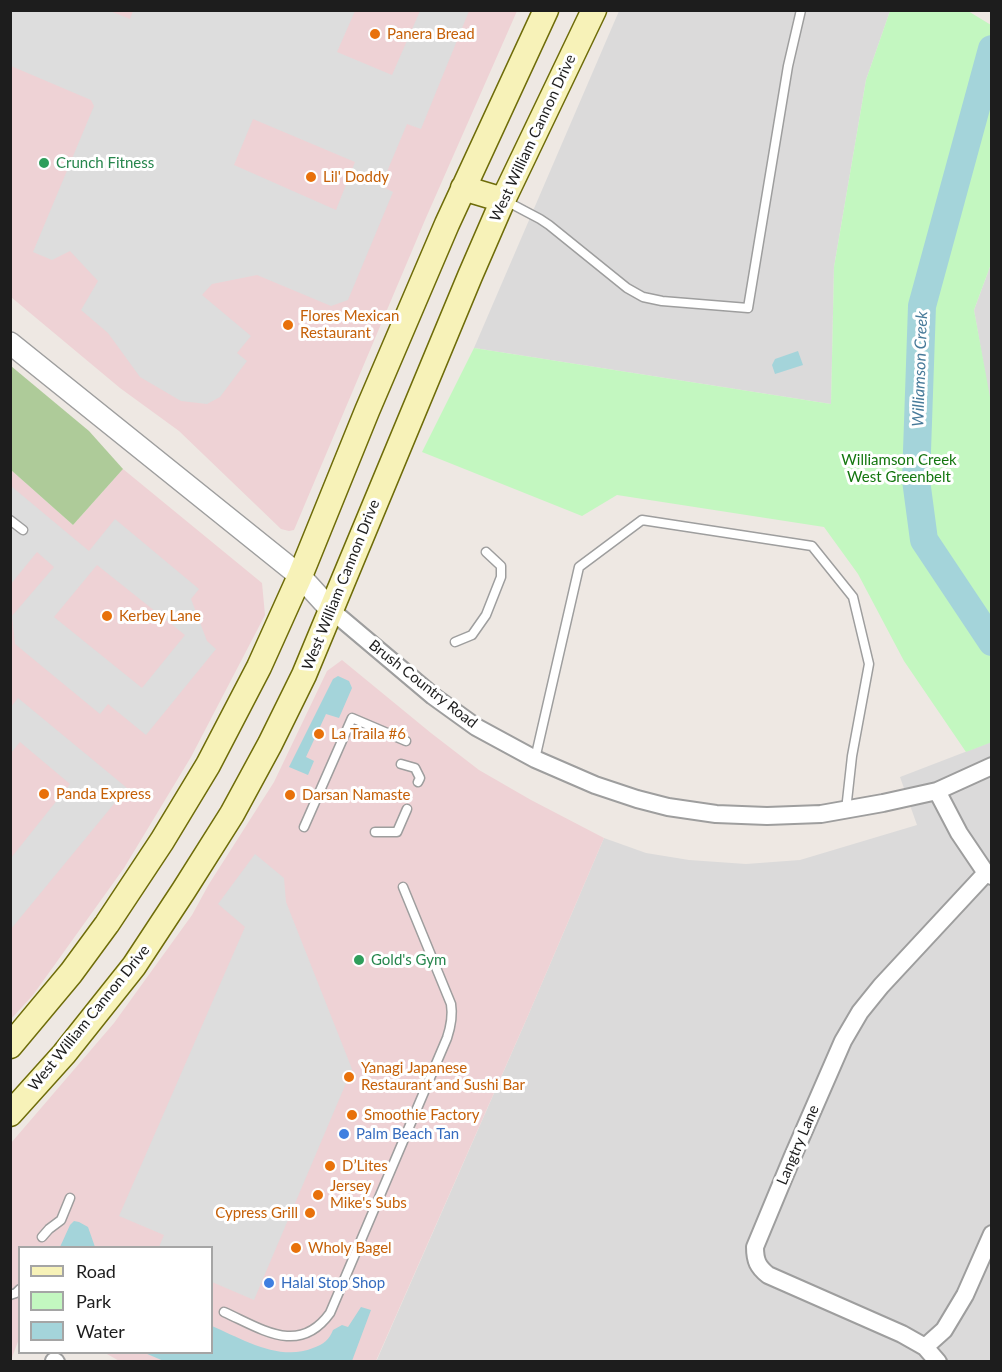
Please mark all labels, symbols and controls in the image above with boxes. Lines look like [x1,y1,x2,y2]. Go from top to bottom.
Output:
place label: Panera Bread [387,25,475,43]
marker: Panera Bread [368,27,382,41]
street label: West William Cannon Drive [486,52,580,224]
place label: Crunch Fitness [56,154,154,172]
marker: Crunch Fitness [37,156,51,170]
place label: Lil' Doddy [323,168,389,186]
marker: Lil' Doddy [304,170,318,184]
place label: Flores Mexican Restaurant [300,307,399,342]
water label: Williamson Creek [908,311,932,427]
marker: Flores Mexican Restaurant [281,318,295,332]
park label: Williamson Creek West Greenbelt [841,451,957,486]
street label: West William Cannon Drive [298,497,384,673]
place label: Kerbey Lane [119,607,201,625]
marker: Kerbey Lane [100,609,114,623]
street label: Brush Country Road [365,636,481,732]
place label: La Traila #6 [331,725,406,743]
marker: La Traila #6 [312,727,326,741]
place label: Panda Express [56,785,151,803]
place label: Darsan Namaste [302,786,410,804]
marker: Panda Express [37,787,51,801]
marker: Darsan Namaste [283,788,297,802]
street label: West William Cannon Drive [25,941,153,1095]
place label: Gold's Gym [371,951,446,969]
marker: Gold's Gym [352,953,366,967]
place label: Yanagi Japanese Restaurant and Sushi Bar [361,1059,525,1094]
marker: Yanagi Japanese Restaurant and Sushi Bar [342,1070,356,1084]
street label: Langtry Lane [773,1102,823,1188]
place label: Smoothie Factory [364,1106,479,1124]
marker: Smoothie Factory [345,1108,359,1122]
place label: Palm Beach Tan [356,1125,459,1143]
marker: Palm Beach Tan [337,1127,351,1141]
place label: D’Lites [342,1157,388,1175]
marker: D’Lites [323,1159,337,1173]
place label: Jersey Mike's Subs [330,1177,407,1212]
marker: Jersey Mike's Subs [311,1188,325,1202]
place label: Cypress Grill [215,1204,298,1222]
marker: Cypress Grill [303,1206,317,1220]
place label: Wholy Bagel [308,1239,392,1257]
marker: Wholy Bagel [289,1241,303,1255]
legend [18,1246,213,1354]
text: Road [76,1260,116,1282]
place label: Halal Stop Shop [281,1274,385,1292]
marker: Halal Stop Shop [262,1276,276,1290]
text: Park [76,1290,111,1312]
text: Water [76,1320,125,1342]

